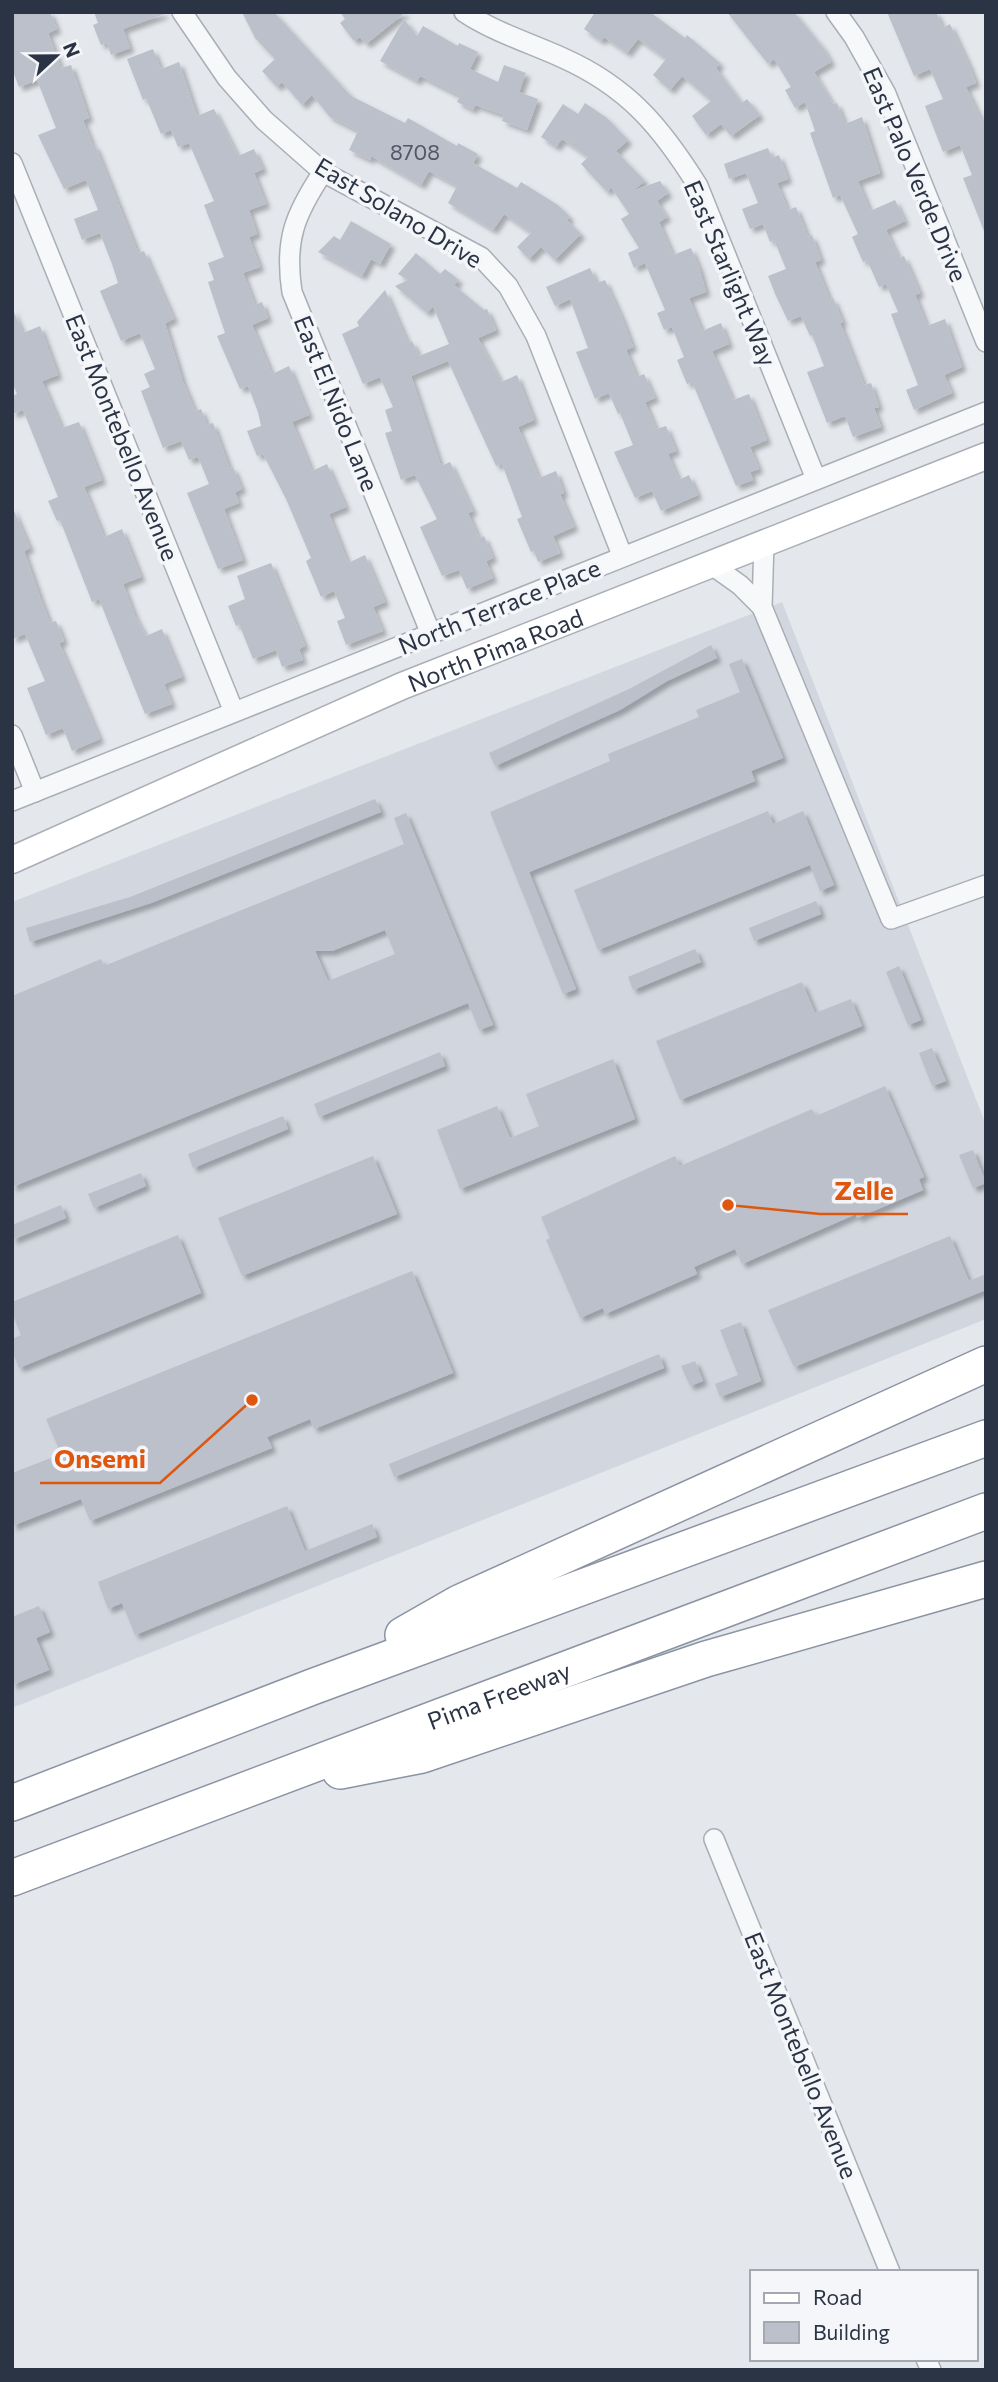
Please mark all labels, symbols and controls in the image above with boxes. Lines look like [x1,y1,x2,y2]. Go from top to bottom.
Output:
north arrow [21,21,91,91]
text: N [59,39,86,60]
street label: East Palo Verde Drive [858,62,974,286]
house number: 8708 [390,139,440,164]
street label: East Solano Drive [310,151,488,273]
street label: East Starlight Way [679,176,783,370]
street label: East Montebello Avenue [60,309,186,565]
street label: East El Nido Lane [289,311,385,495]
street label: North Terrace Place [394,552,604,660]
street label: North Pima Road [403,602,587,697]
callout: Zelle [820,1167,908,1214]
text: Zelle [834,1174,894,1205]
callout: Onsemi [40,1436,160,1483]
text: Onsemi [54,1442,146,1473]
street label: Pima Freeway [423,1655,574,1735]
street label: East Montebello Avenue [739,1927,865,2183]
legend [750,2270,977,2361]
text: Road [813,2284,862,2309]
text: Building [813,2319,890,2344]

